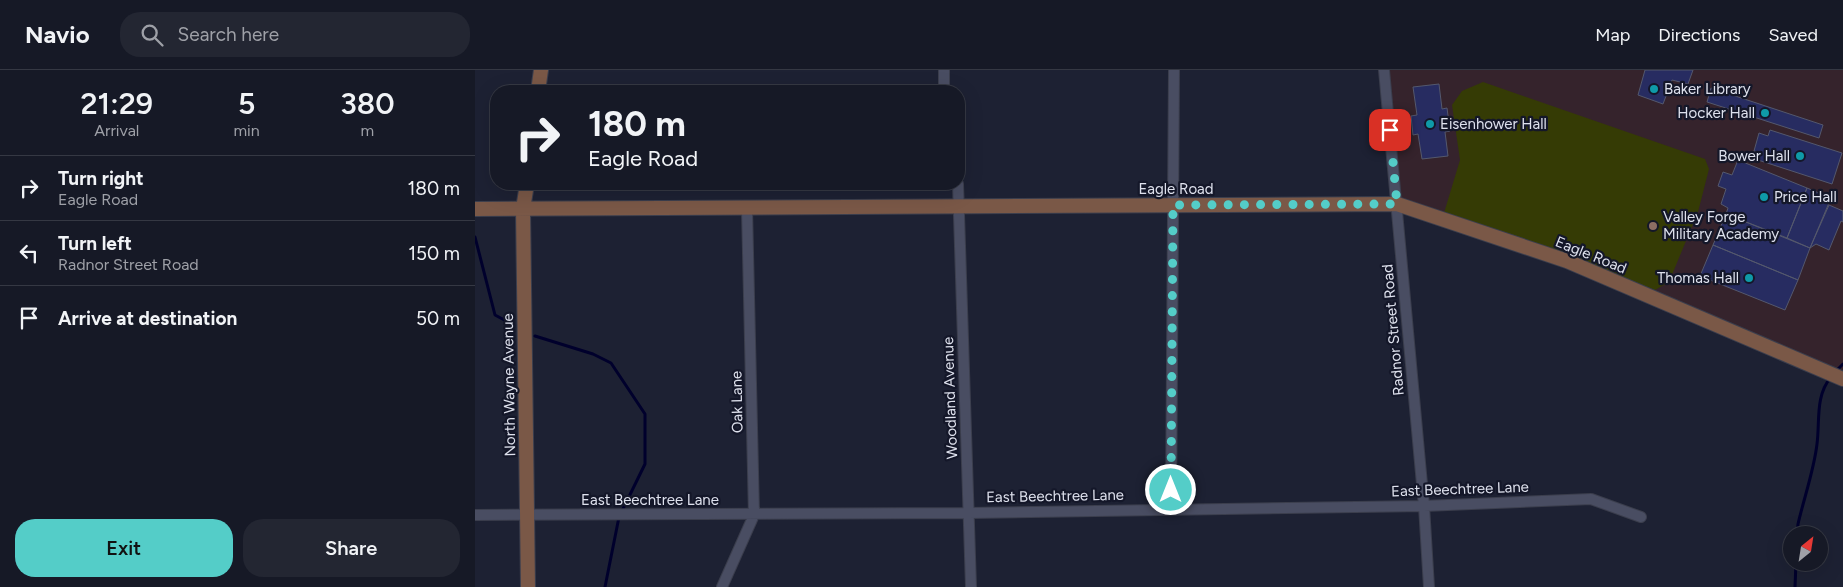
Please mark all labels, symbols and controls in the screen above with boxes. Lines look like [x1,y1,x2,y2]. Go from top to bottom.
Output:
search box [120,12,470,57]
text: Navio [25,20,90,49]
icon: search [138,21,166,49]
text: Search here [178,23,279,46]
text: Map [1595,24,1630,46]
text: Directions [1658,24,1740,46]
text: Saved [1768,24,1818,46]
place label: Baker Library [1664,80,1751,98]
marker: Baker Library [1648,83,1660,95]
text: 21:29 [80,85,153,122]
text: 5 [238,85,255,122]
text: 380 [340,85,395,122]
text: 180 m [588,103,686,145]
place label: Hocker Hall [1677,104,1755,122]
icon: right [505,105,570,170]
marker: Hocker Hall [1759,107,1771,119]
pin [1369,109,1411,151]
place label: Eisenhower Hall [1440,115,1547,133]
icon: arrive [1376,116,1404,144]
marker: Eisenhower Hall [1424,118,1436,130]
text: Arrival [94,121,139,140]
text: min [233,121,260,140]
text: m [361,121,374,140]
text: Eagle Road [588,145,698,172]
place label: Bower Hall [1718,147,1790,165]
marker: Bower Hall [1794,150,1806,162]
text: Turn right [58,167,144,190]
icon: right [15,174,43,202]
text: 180 m [407,177,460,200]
street label: Eagle Road [1138,180,1214,198]
place label: Price Hall [1774,188,1837,206]
text: Eagle Road [58,190,138,209]
marker: Price Hall [1758,191,1770,203]
place label: Valley Forge Military Academy [1663,208,1779,243]
marker: Valley Forge Military Academy [1647,220,1659,232]
text: Turn left [58,232,132,255]
street label: Eagle Road [1553,233,1629,277]
icon: left [15,239,43,267]
text: 150 m [408,242,460,265]
text: Radnor Street Road [58,255,199,274]
street label: Radnor Street Road [1378,264,1408,396]
place label: Thomas Hall [1657,269,1739,287]
marker: Thomas Hall [1743,272,1755,284]
icon: arrive [15,304,43,332]
text: Arrive at destination [58,307,237,330]
text: 50 m [416,307,460,330]
street label: North Wayne Avenue [499,313,519,457]
street label: Woodland Avenue [939,336,961,460]
street label: Oak Lane [727,371,747,433]
position arrow [1144,463,1196,515]
street label: East Beechtree Lane [1391,478,1529,500]
street label: East Beechtree Lane [986,486,1124,506]
street label: East Beechtree Lane [581,491,719,509]
button: Exit [15,519,233,577]
button: Share [243,519,460,577]
north arrow [1783,526,1827,571]
map controls [1783,526,1828,571]

